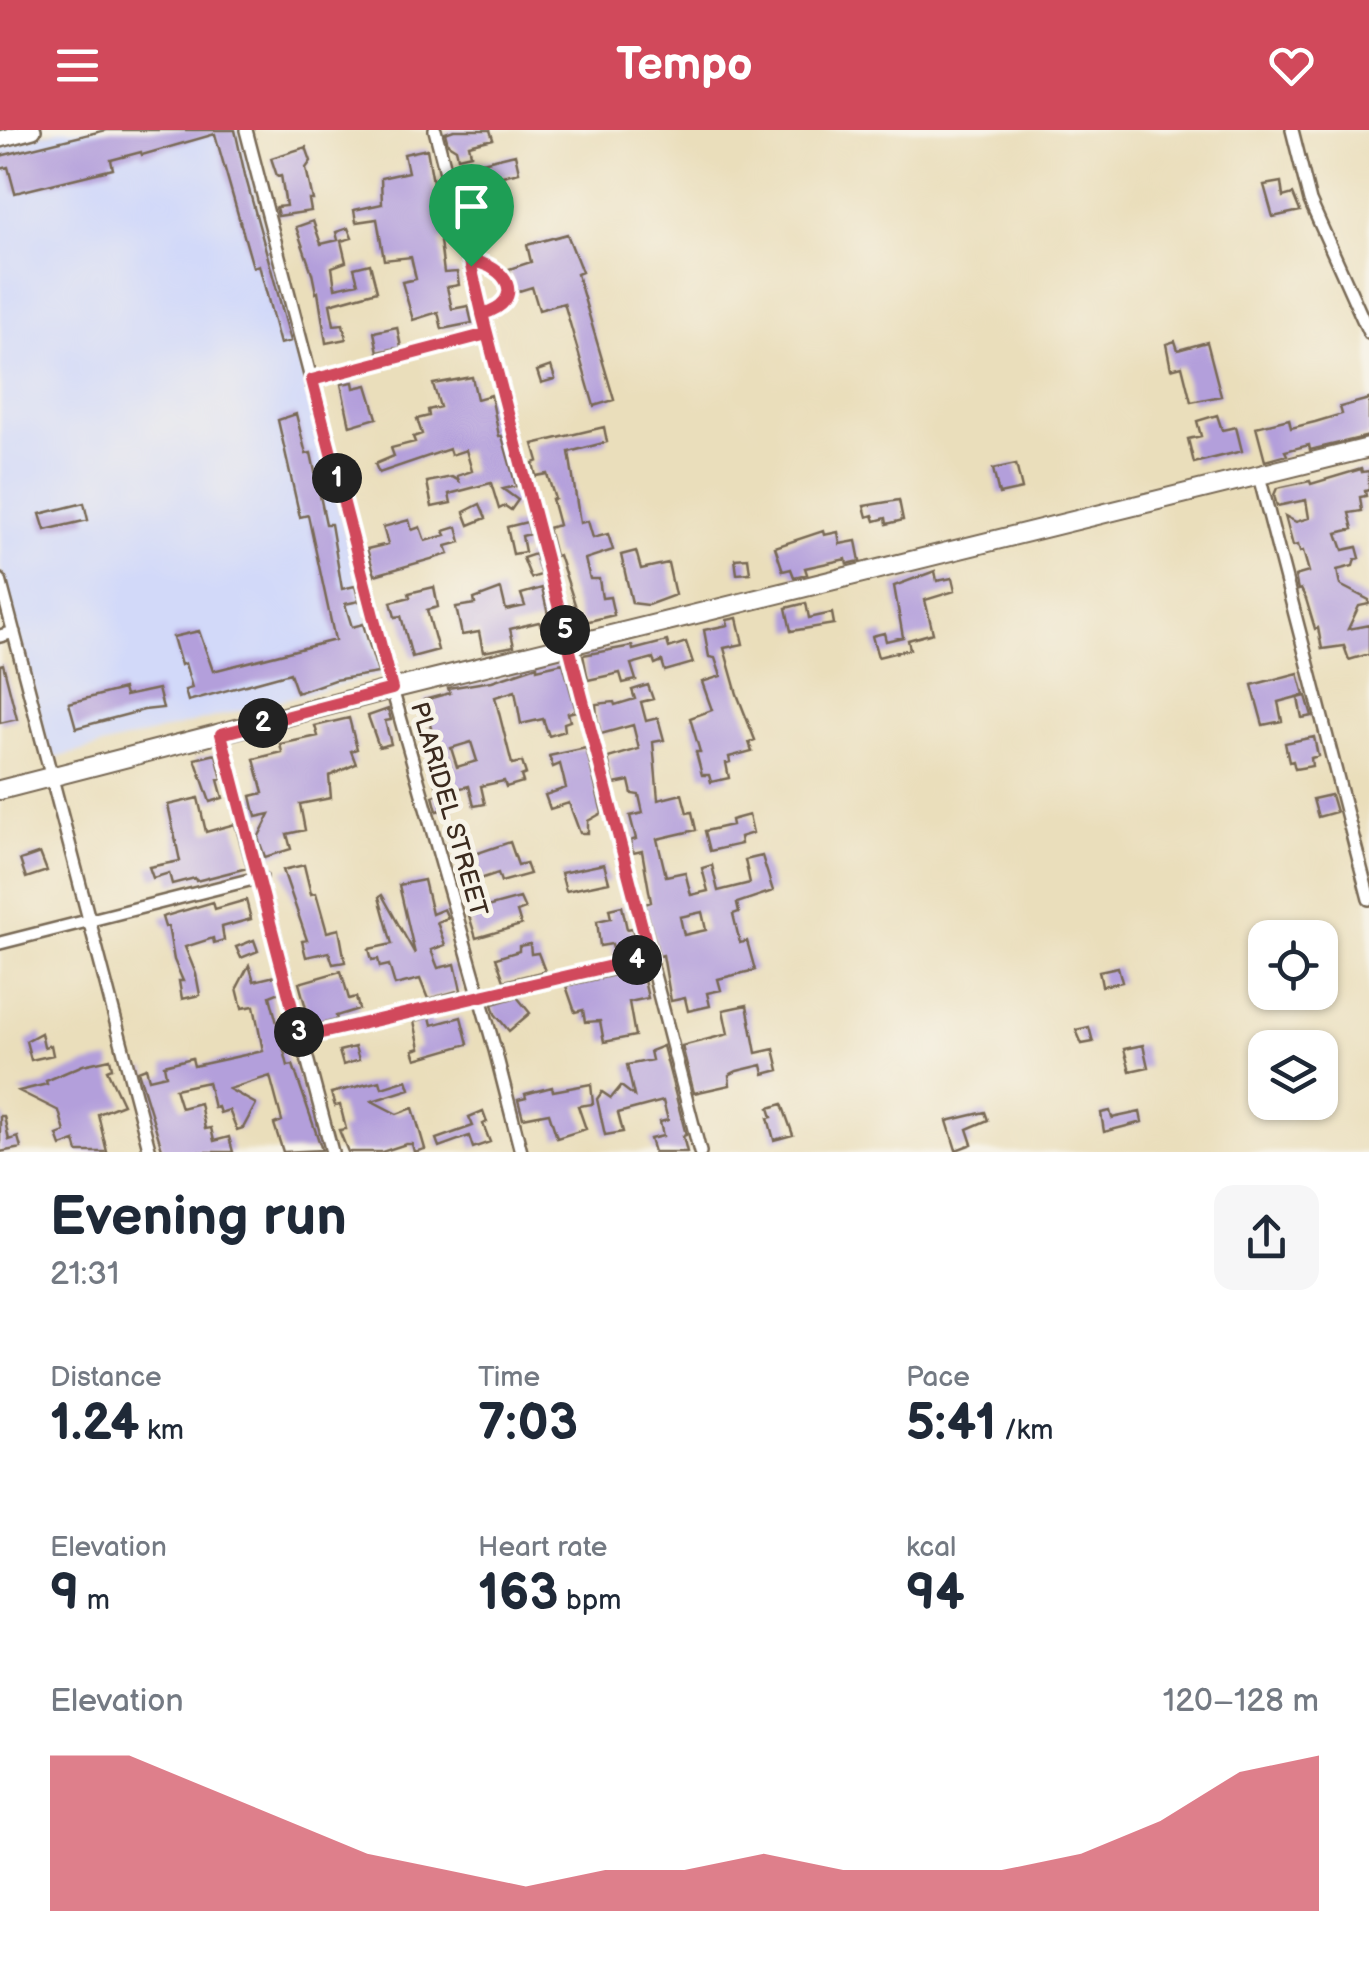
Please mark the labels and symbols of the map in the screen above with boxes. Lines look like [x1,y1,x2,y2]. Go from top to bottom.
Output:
pin [429,164,514,267]
pin: 1 [312,453,362,503]
pin: 5 [540,605,590,655]
pin: 2 [238,698,288,748]
street label: PLARIDEL STREET [403,699,494,920]
pin: 4 [612,935,662,985]
pin: 3 [274,1007,324,1057]

